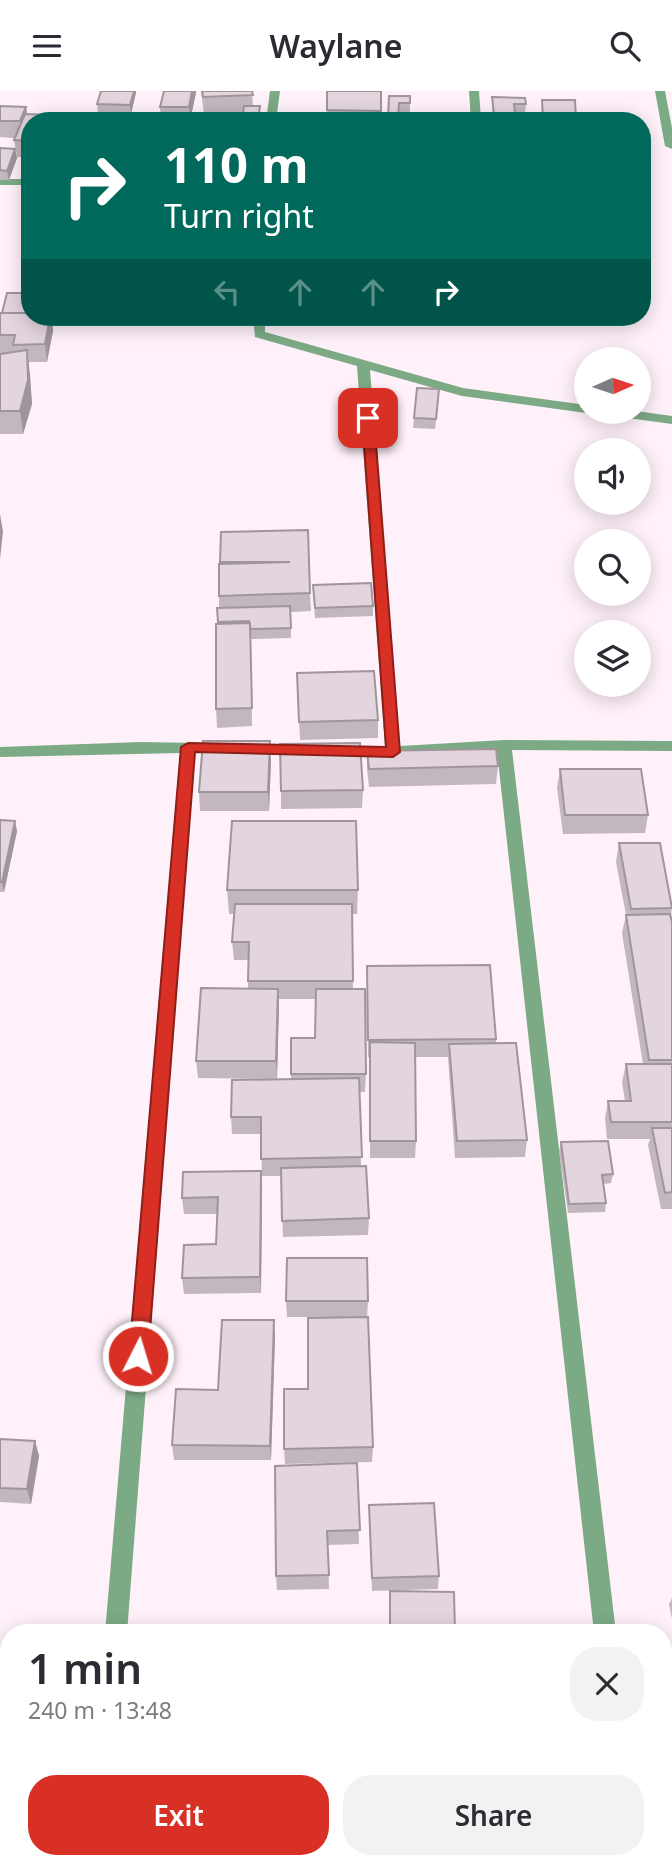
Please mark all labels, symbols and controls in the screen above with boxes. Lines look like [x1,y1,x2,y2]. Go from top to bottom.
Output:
text: Waylane [269,24,403,67]
icon: menu [28,27,66,65]
icon: search [606,27,644,65]
text: 110 m [164,131,309,197]
icon: right [49,140,140,231]
text: Turn right [164,194,314,237]
icon: left [208,273,246,311]
icon: ahead [281,273,319,311]
icon: ahead [354,273,392,311]
icon: right [427,273,465,311]
north arrow [574,347,651,423]
map controls [574,347,651,697]
pin [338,388,398,448]
icon: arrive [349,399,387,437]
button: sound [574,438,651,515]
button: search [574,529,651,606]
button: layers [574,620,651,697]
position arrow [101,1319,175,1393]
text: 1 min [28,1639,142,1696]
button: close [570,1647,644,1721]
text: 240 m · 13:48 [28,1694,172,1726]
button: Exit [28,1775,329,1855]
button: Share [343,1775,644,1855]

